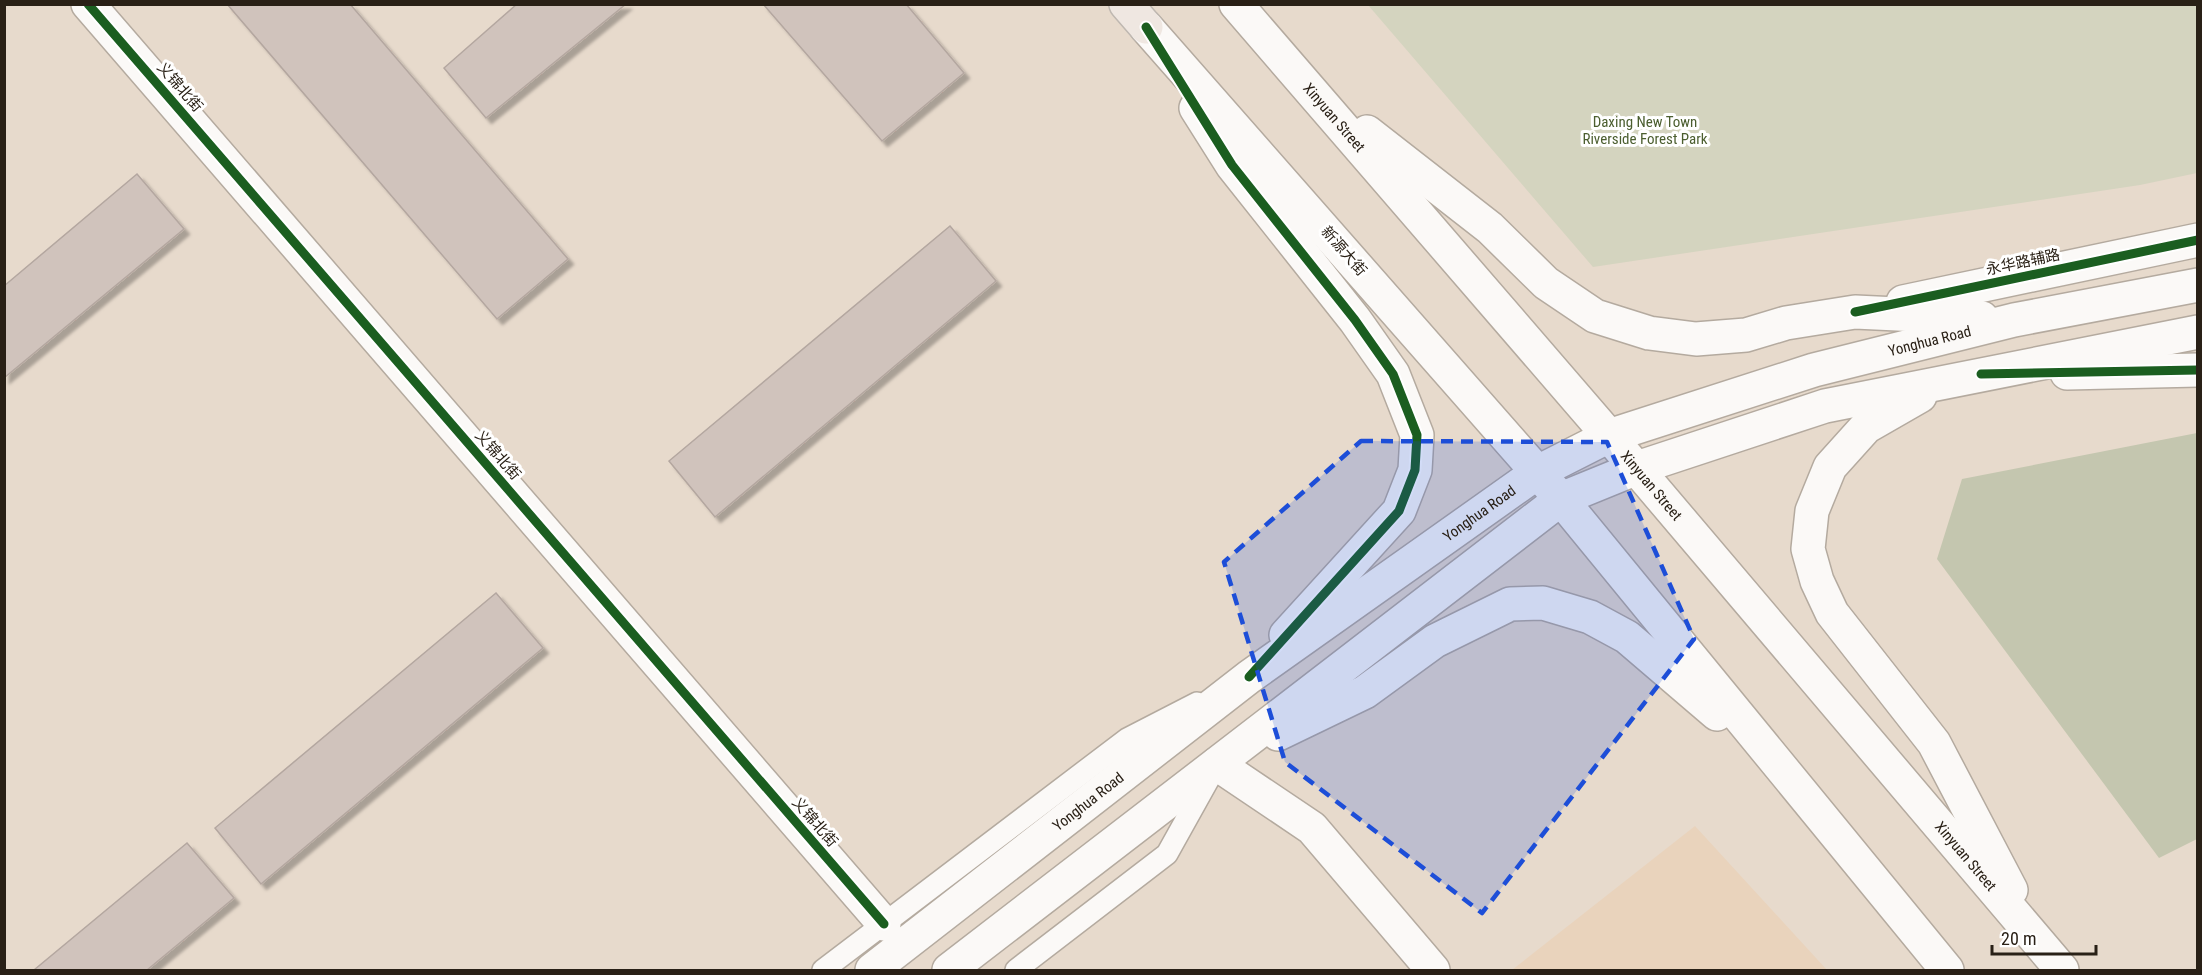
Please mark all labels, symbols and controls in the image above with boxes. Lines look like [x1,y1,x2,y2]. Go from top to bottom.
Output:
street label: 义锦北街 [154,58,206,116]
street label: Xinyuan Street [1299,79,1369,156]
park label: Daxing New Town Riverside Forest Park [1582,113,1708,148]
street label: 新源大街 [1318,222,1370,280]
street label: 永华路辅路 [1984,245,2062,279]
street label: Yonghua Road [1886,322,1973,360]
street label: 义锦北街 [472,426,524,484]
street label: Xinyuan Street [1617,447,1686,524]
street label: Yonghua Road [1440,482,1519,545]
street label: Yonghua Road [1049,769,1127,835]
street label: 义锦北街 [789,793,841,851]
street label: Xinyuan Street [1931,818,2000,895]
scale bar [1992,918,2096,956]
text: 20 m [2001,928,2036,949]

